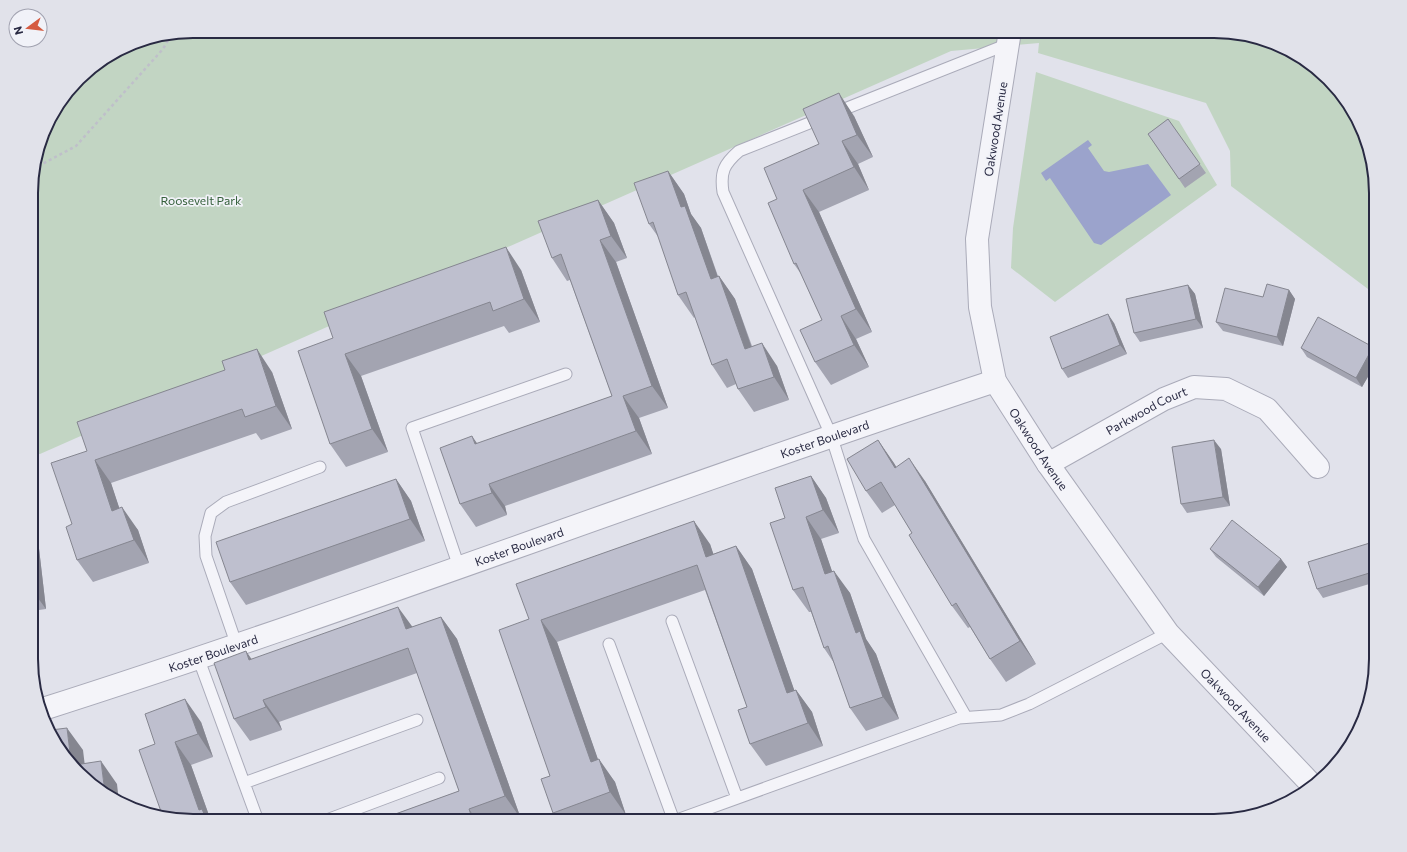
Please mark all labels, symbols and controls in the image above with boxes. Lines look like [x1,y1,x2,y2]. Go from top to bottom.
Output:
north arrow [8,8,48,48]
text: N [11,25,25,36]
street label: Oakwood Avenue [981,81,1009,177]
park label: Roosevelt Park [160,193,242,207]
street label: Parkwood Court [1103,384,1189,437]
street label: Oakwood Avenue [1007,405,1071,493]
street label: Koster Boulevard [778,417,871,460]
street label: Koster Boulevard [473,524,565,568]
street label: Koster Boulevard [167,631,259,675]
street label: Oakwood Avenue [1198,665,1274,744]

